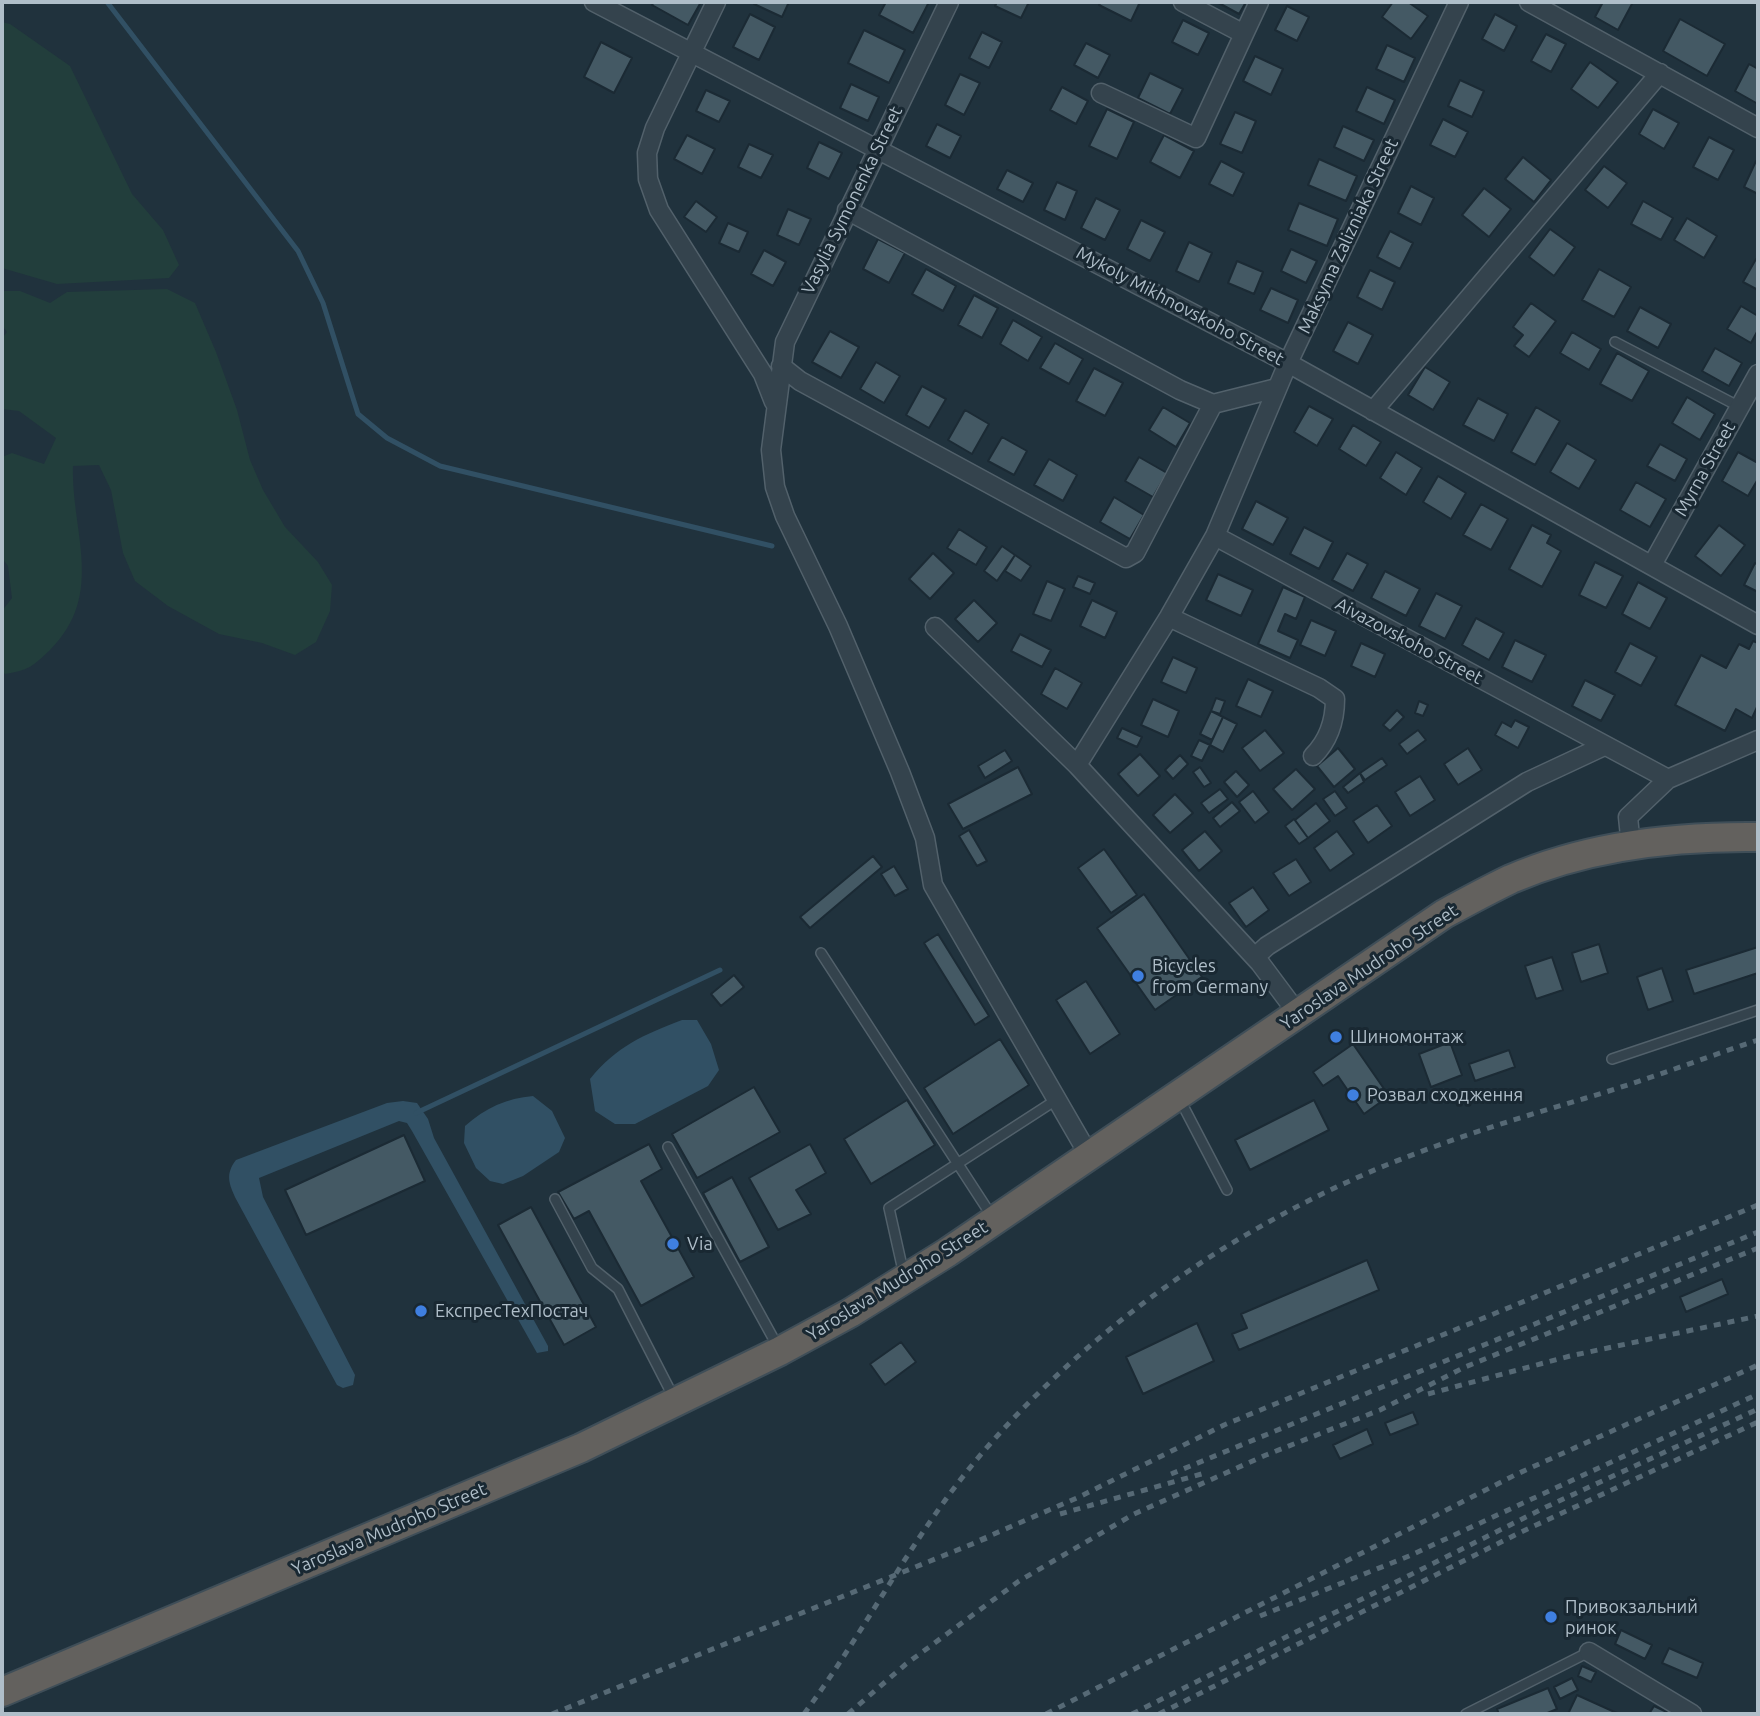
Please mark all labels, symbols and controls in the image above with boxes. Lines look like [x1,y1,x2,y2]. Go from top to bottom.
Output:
street label: Vasylia Symonenka Street [797,102,907,298]
street label: Maksyma Zalizniaka Street [1293,135,1403,337]
street label: Mykoly Mikhnovskoho Street [1072,242,1288,370]
street label: Myrna Street [1670,418,1740,520]
street label: Aivazovskoho Street [1332,593,1486,689]
street label: Yaroslava Mudroho Street [1276,900,1462,1034]
place label: Bicycles from Germany [1152,955,1268,998]
marker: Bicycles from Germany [1130,968,1146,984]
place label: Шиномонтаж [1350,1026,1464,1048]
marker: Шиномонтаж [1328,1029,1344,1045]
place label: Розвал сходження [1367,1084,1523,1106]
marker: Розвал сходження [1345,1087,1361,1103]
street label: Yaroslava Mudroho Street [803,1216,991,1346]
place label: Via [687,1233,713,1255]
marker: Via [665,1236,681,1252]
place label: ЕкспресТехПостач [435,1300,588,1322]
marker: ЕкспресТехПостач [413,1303,429,1319]
street label: Yaroslava Mudroho Street [288,1478,490,1580]
place label: Привокзальний ринок [1565,1596,1698,1638]
marker: Привокзальний ринок [1543,1609,1559,1625]

